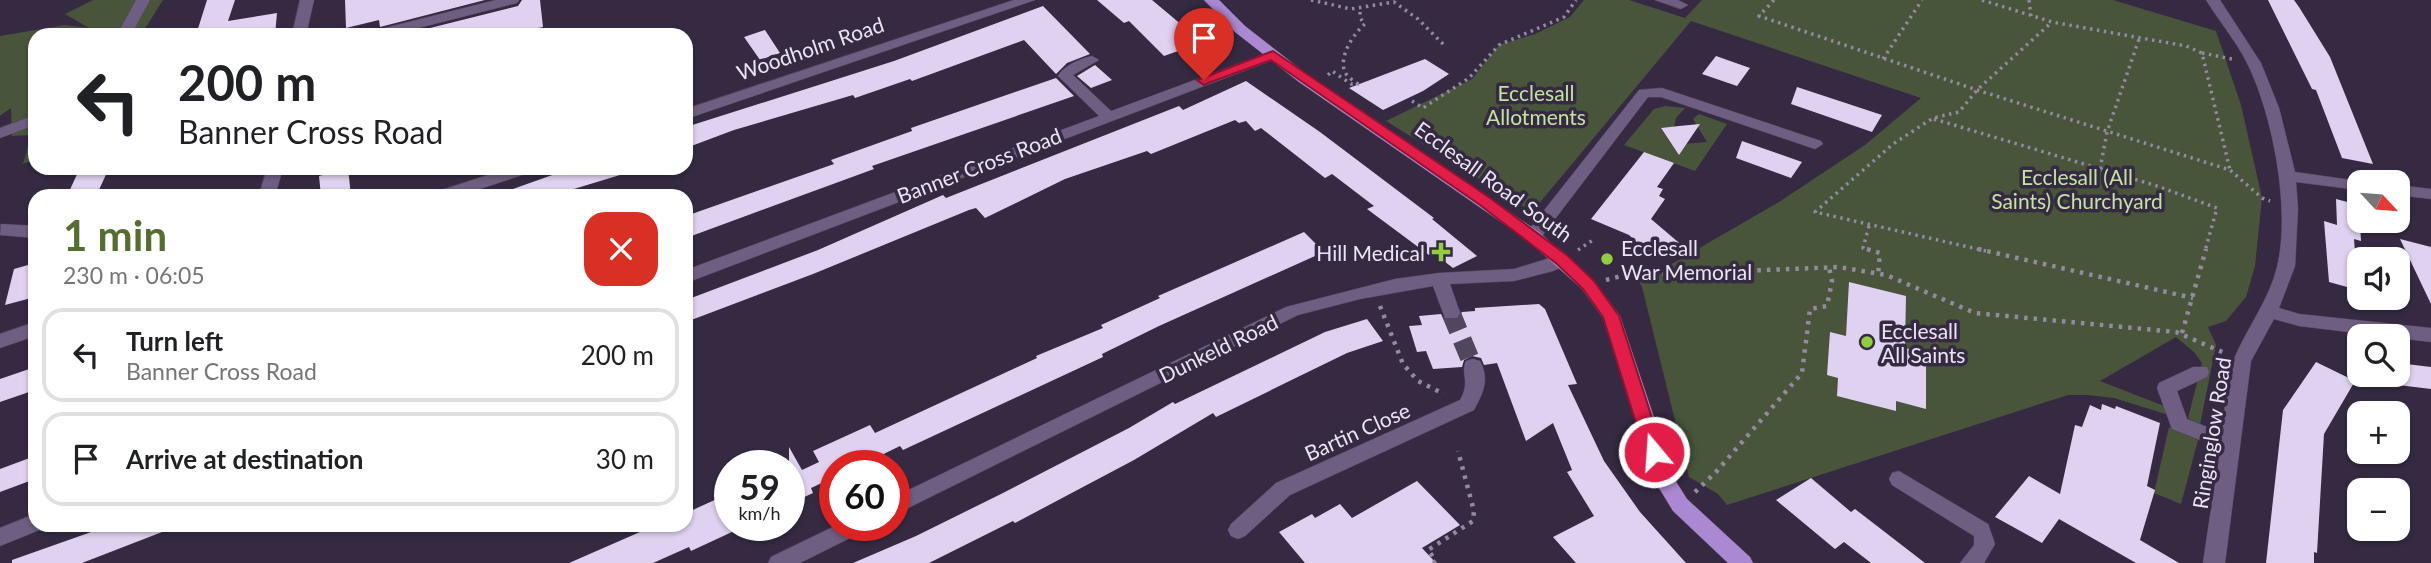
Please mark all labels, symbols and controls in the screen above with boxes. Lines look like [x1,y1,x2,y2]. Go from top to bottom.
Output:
pin [1174,8,1234,80]
street label: Woodholm Road [733,11,887,85]
icon: arrive [1185,19,1223,57]
text: 200 m [178,53,316,111]
icon: left [63,56,154,147]
park label: Ecclesall Allotments [1486,80,1586,129]
text: Banner Cross Road [178,112,443,151]
street label: Ecclesall Road South [1410,115,1578,247]
street label: Banner Cross Road [893,122,1065,208]
park label: Ecclesall (All Saints) Churchyard [1991,164,2163,213]
north arrow [2347,170,2410,233]
map controls [2347,170,2410,541]
text: 1 min [63,210,167,260]
button: close [584,212,658,286]
place label: Ecclesall War Memorial [1621,235,1752,284]
place label: Hill Medical [1316,240,1425,265]
marker: Hill Medical [1431,242,1451,262]
button: sound [2347,247,2410,310]
marker: Ecclesall War Memorial [1599,251,1615,267]
text: 230 m · 06:05 [63,261,205,289]
street label: Dunkeld Road [1155,308,1281,388]
place label: Ecclesall All Saints [1881,318,1965,367]
button: search [2347,324,2410,387]
text: Turn left [126,325,223,357]
marker: Ecclesall All Saints [1859,334,1875,350]
icon: left [67,336,105,374]
text: 200 m [581,339,654,371]
street label: Ringinglow Road [2187,355,2235,511]
text: Banner Cross Road [126,357,317,385]
street label: Bartin Close [1300,397,1414,465]
button: + [2347,401,2410,464]
position arrow [1617,415,1691,489]
icon: arrive [67,440,105,478]
text: Arrive at destination [126,443,363,475]
text: 30 m [596,443,654,475]
speed limit sign: 60 [819,450,910,541]
text: 59 [739,465,780,507]
button: − [2347,478,2410,541]
text: km/h [738,502,781,524]

